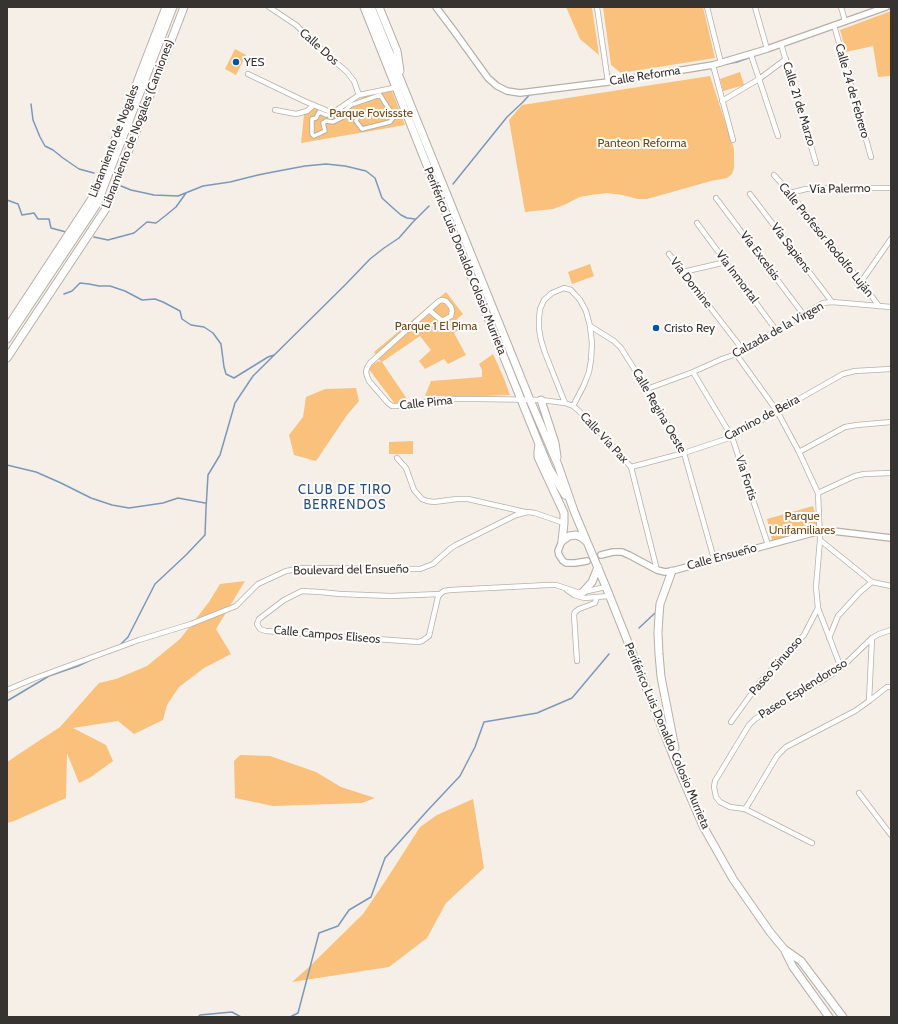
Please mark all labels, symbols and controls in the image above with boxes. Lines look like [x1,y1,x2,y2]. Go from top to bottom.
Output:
street label: Calle Dos [296,26,342,68]
street label: Libramiento de Nogales (Camiones) [99,37,177,211]
street label: Calle 24 de Febrero [832,42,872,140]
place label: YES [244,55,264,69]
marker: YES [231,57,241,67]
street label: Calle 21 de Marzo [779,60,819,148]
street label: Calle Reforma [609,63,681,89]
street label: Libramiento de Nogales [86,82,142,200]
park label: Parque Fovissste [329,106,413,120]
park label: Panteon Reforma [598,136,686,150]
street label: Periférico Luis Donaldo Colosio Murrieta [421,165,509,357]
street label: Calle Profesor Rodolfo Luján [776,180,876,300]
street label: Vía Palermo [809,181,871,197]
street label: Vía Sapiens [768,220,814,276]
street label: Vía Excelsis [737,229,783,283]
street label: Vía Inmortal [713,248,761,306]
street label: Vía Domine [667,255,715,311]
street label: Calzada de la Virgen [730,299,826,361]
park label: Parque 1 El Pima [395,319,477,333]
place label: Cristo Rey [664,321,715,335]
marker: Cristo Rey [651,323,661,333]
street label: Calle Regina Oeste [629,366,689,456]
street label: Camino de Beira [722,392,802,444]
street label: Calle Pima [399,393,453,413]
street label: Calle Vía Pax [577,409,631,467]
street label: Vía Fortis [732,454,760,502]
district label: CLUB DE TIRO BERRENDOS [298,482,392,513]
park label: Parque Unifamiliares [769,509,835,537]
street label: Calle Ensueño [686,541,758,573]
street label: Boulevard del Ensueño [293,562,409,578]
street label: Calle Campos Eliseos [273,623,381,647]
street label: Paseo Sinuoso [746,634,806,698]
street label: Periférico Luis Donaldo Colosio Murrieta [621,641,713,831]
street label: Paseo Esplendoroso [756,656,850,722]

